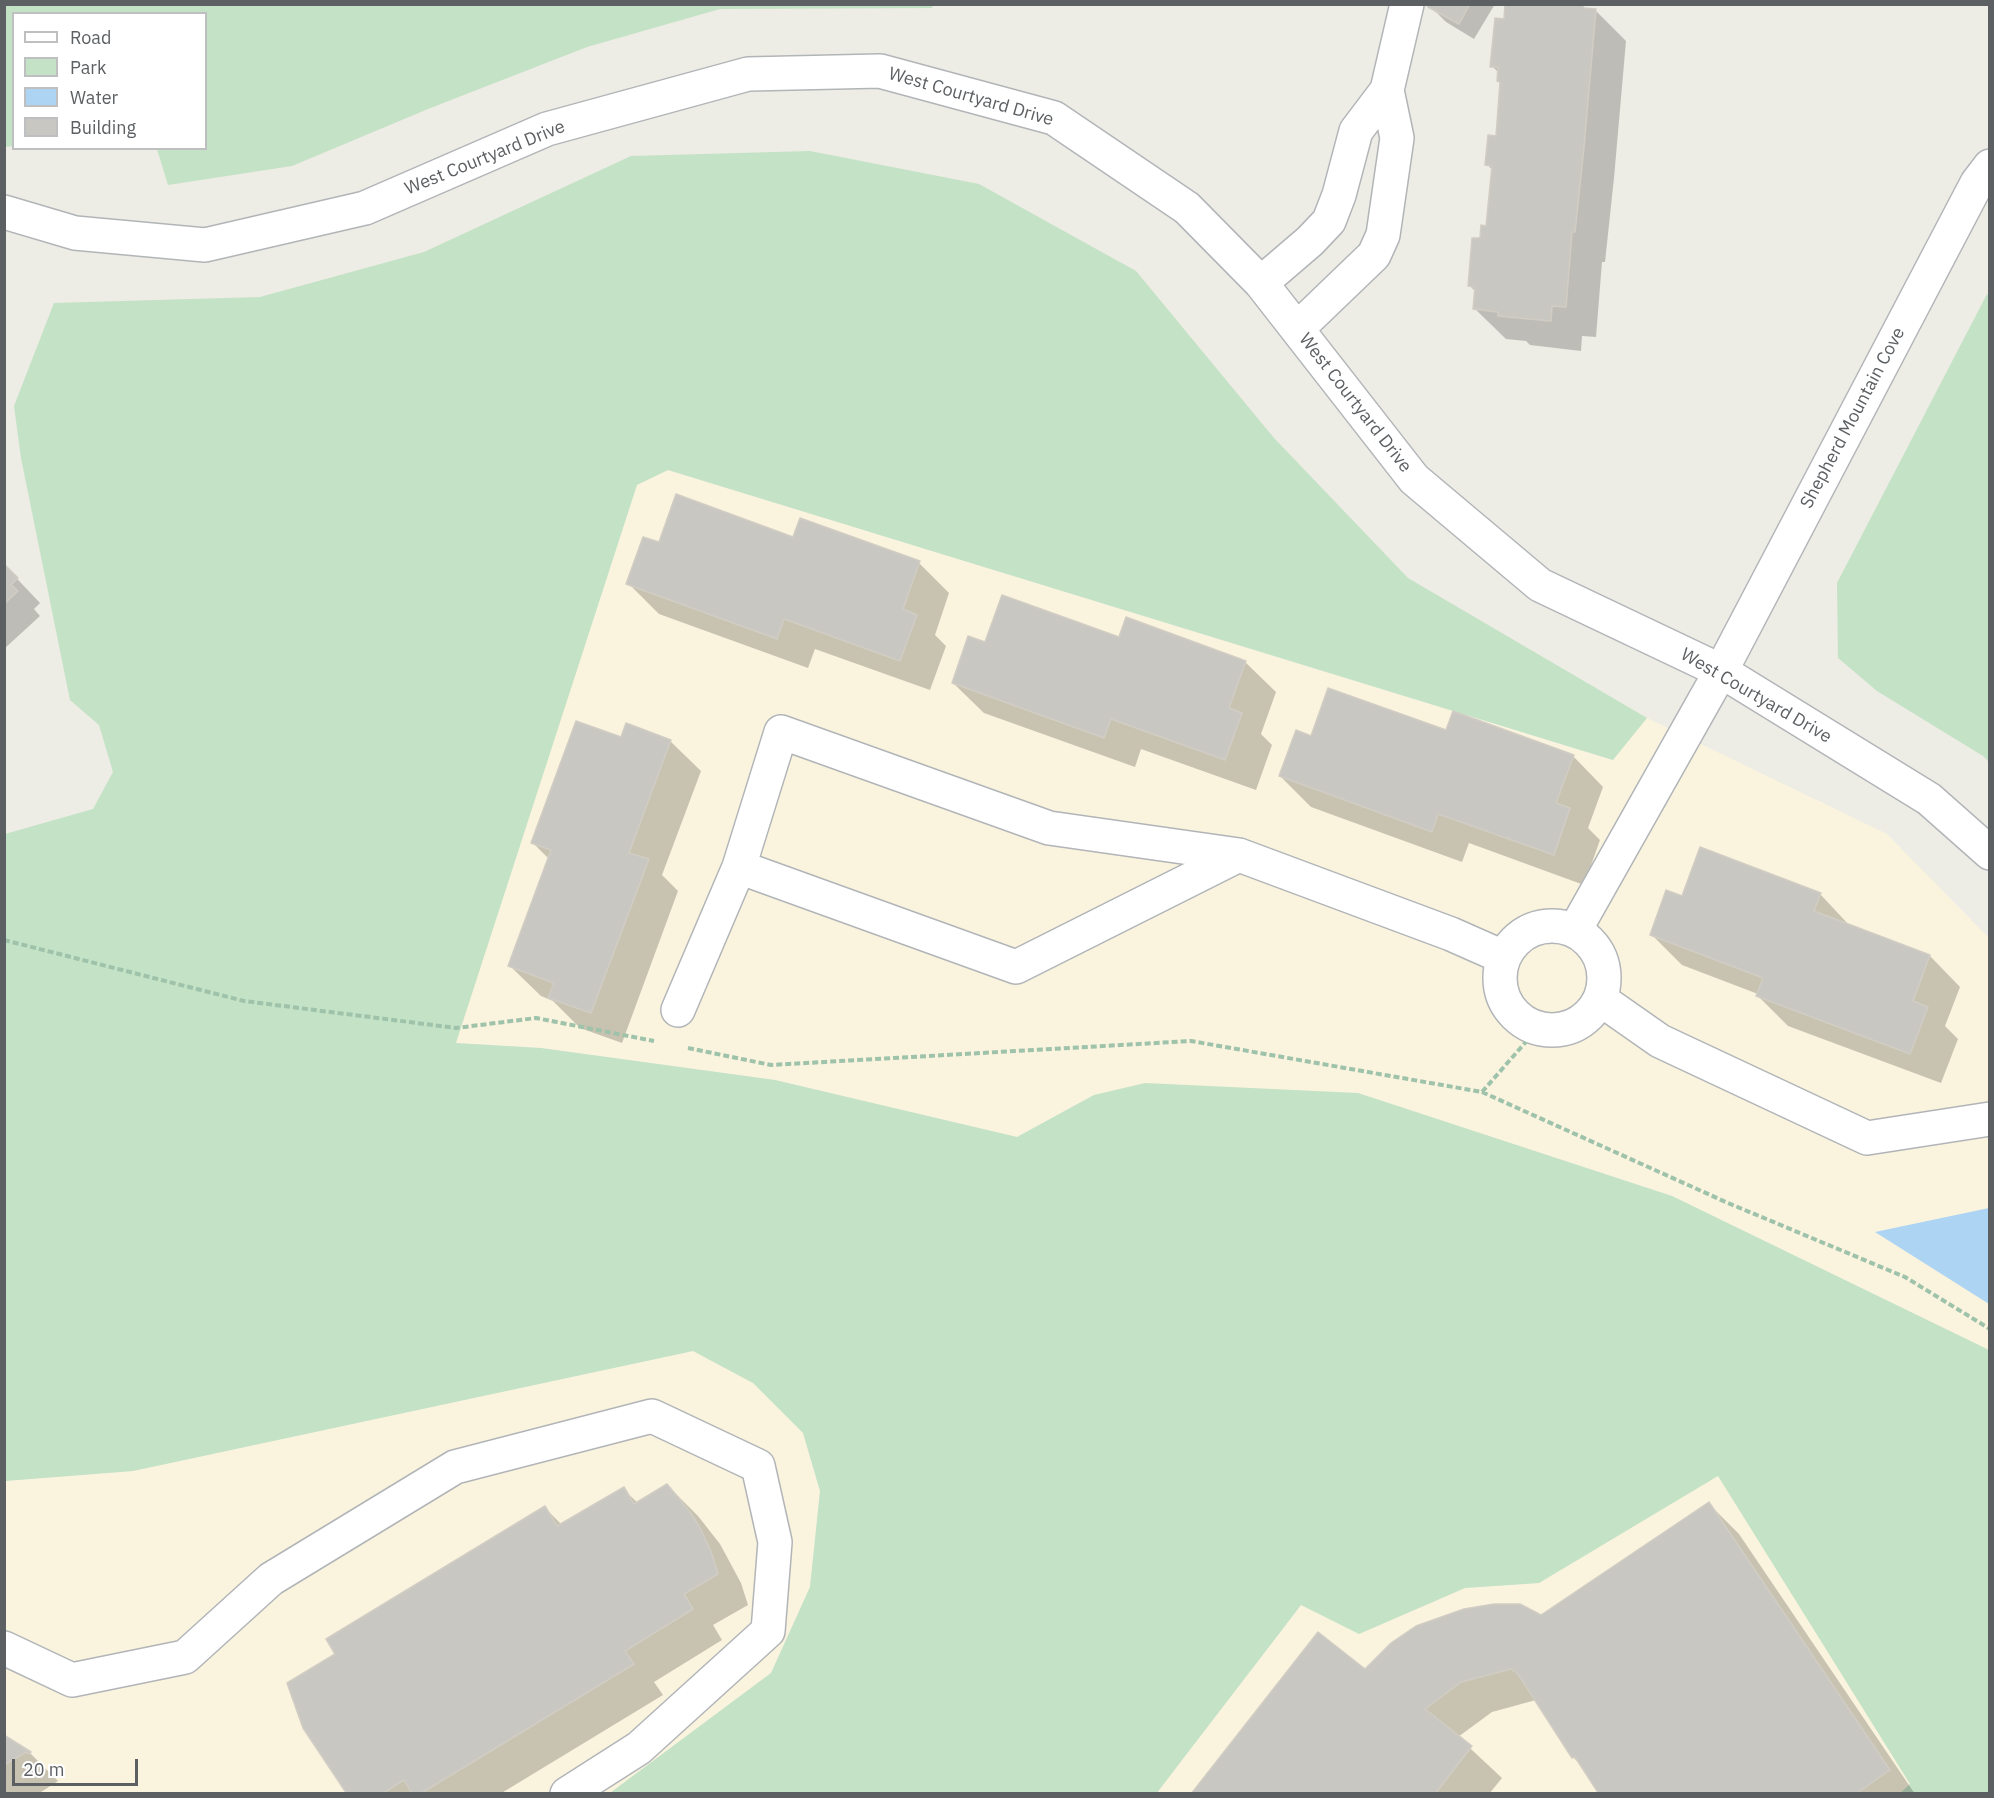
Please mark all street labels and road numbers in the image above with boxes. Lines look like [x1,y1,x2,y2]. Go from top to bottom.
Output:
street label: West Courtyard Drive [886,63,1056,131]
street label: West Courtyard Drive [402,116,568,200]
street label: Shepherd Mountain Cove [1796,324,1910,512]
street label: West Courtyard Drive [1294,329,1416,477]
street label: West Courtyard Drive [1677,644,1835,748]

